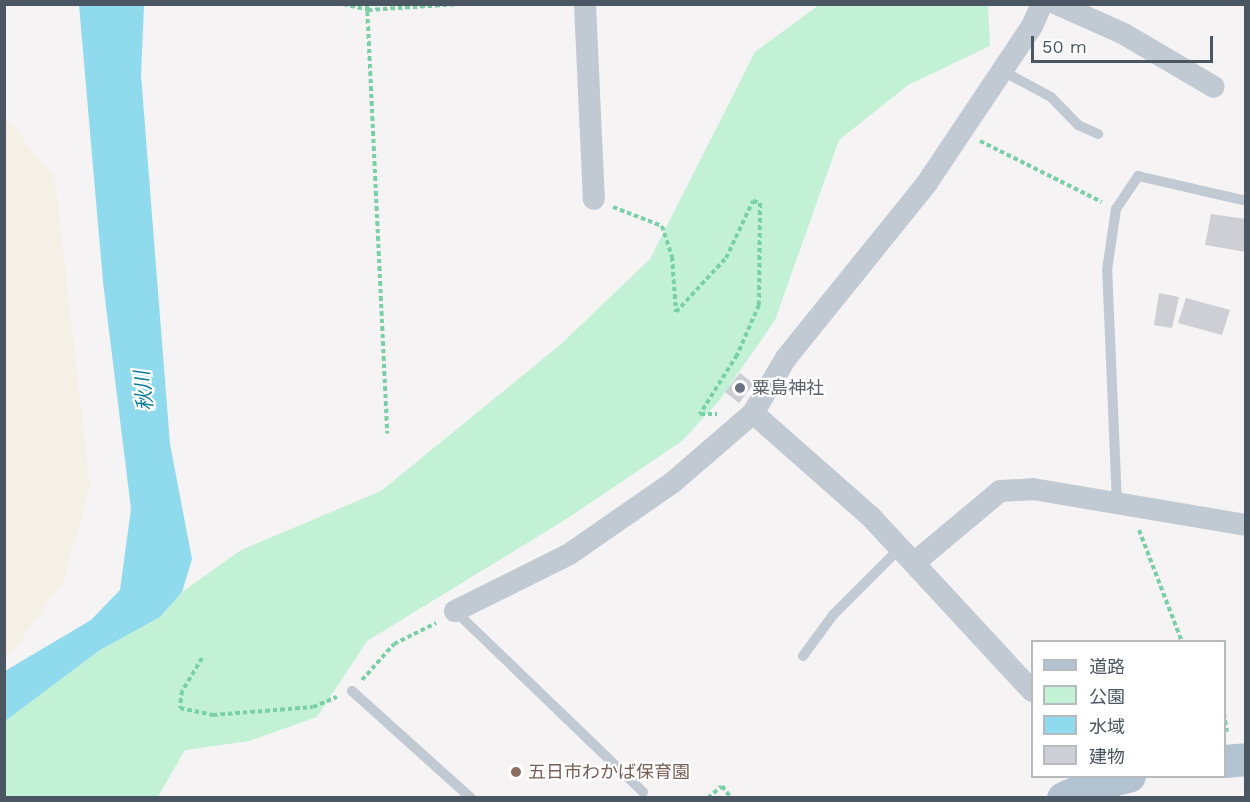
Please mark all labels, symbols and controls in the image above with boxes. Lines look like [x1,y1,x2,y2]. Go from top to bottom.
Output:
scale bar [1034,24,1216,62]
text: 50 m [1042,36,1087,57]
water label: 秋川 [130,370,158,412]
place label: 粟島神社 [752,377,824,399]
marker: 粟島神社 [733,381,747,395]
legend [1031,640,1226,778]
text: 道路 [1089,656,1125,677]
text: 公園 [1089,686,1125,707]
text: 水域 [1089,716,1125,737]
text: 建物 [1089,746,1125,767]
place label: 五日市わかば保育園 [528,761,690,783]
marker: 五日市わかば保育園 [509,765,523,779]

